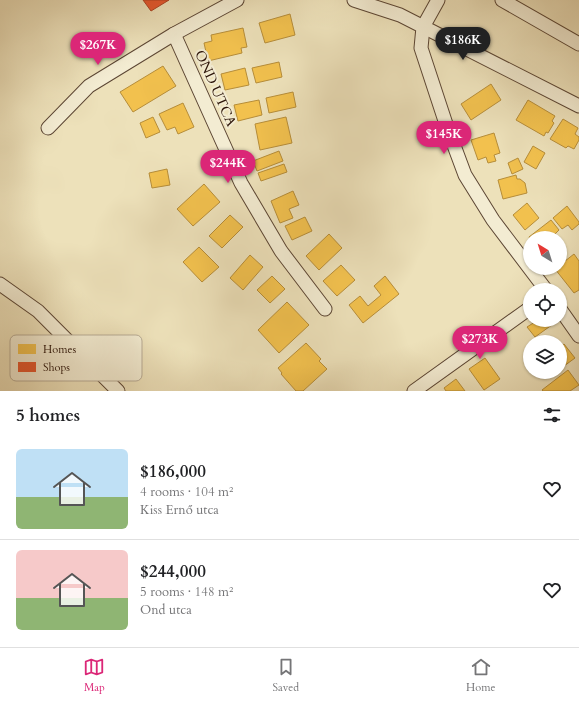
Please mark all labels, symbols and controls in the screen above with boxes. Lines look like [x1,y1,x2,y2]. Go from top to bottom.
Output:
pin: $186K [435,27,491,61]
text: $186K [444,31,482,49]
pin: $267K [70,32,126,66]
text: $267K [79,36,117,54]
street label: OND UTCA [190,47,241,129]
pin: $145K [416,121,472,155]
text: $145K [425,125,463,143]
pin: $244K [200,150,256,184]
text: $244K [209,154,247,172]
north arrow [523,231,567,275]
map controls [523,231,567,379]
button: locate [523,283,567,327]
pin: $273K [452,326,508,360]
text: $273K [461,330,499,348]
legend [10,335,142,381]
button: layers [523,335,567,379]
text: Homes [43,342,76,357]
text: Shops [43,360,70,375]
text: 5 homes [16,404,80,427]
icon: filters [541,404,563,426]
text: $186,000 [140,460,206,483]
icon: home [48,465,96,513]
icon: heart [541,478,563,500]
text: 4 rooms · 104 m² [140,483,233,501]
text: Kiss Ernő utca [140,501,219,519]
text: $244,000 [140,560,206,583]
icon: home [48,566,96,614]
icon: heart [541,579,563,601]
text: 5 rooms · 148 m² [140,583,233,601]
text: Ond utca [140,601,192,619]
tab: Map [83,656,105,695]
tab: Saved [272,656,299,695]
tab: Home [466,656,496,695]

